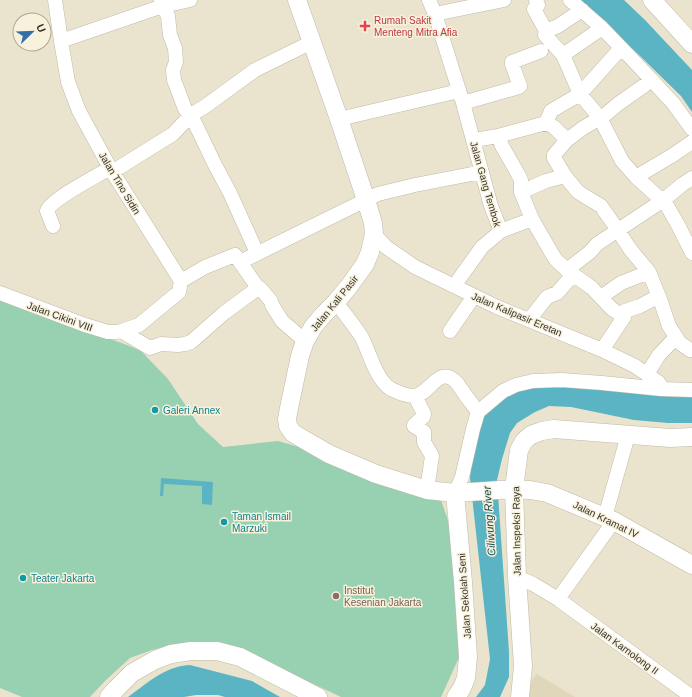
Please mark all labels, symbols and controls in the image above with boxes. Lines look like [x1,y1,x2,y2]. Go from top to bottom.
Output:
north arrow [12,12,52,52]
place label: Rumah Sakit Menteng Mitra Afia [374,15,458,38]
marker: Rumah Sakit Menteng Mitra Afia [359,20,371,32]
text: U [34,22,48,34]
street label: Jalan Gang Tembok [468,140,503,229]
street label: Jalan Tino Sidin [97,150,142,216]
street label: Jalan Kali Pasir [308,273,361,334]
street label: Jalan Kalipasir Eretan [470,290,564,339]
street label: Jalan Cikini VIII [26,300,94,333]
marker: Galeri Annex [150,405,160,415]
place label: Galeri Annex [163,405,220,416]
water label: Ciliwung River [480,484,497,556]
street label: Jalan Inspeksi Raya [510,486,523,576]
street label: Jalan Kramat IV [571,499,640,540]
place label: Taman Ismail Marzuki [232,511,291,534]
marker: Taman Ismail Marzuki [219,517,229,527]
street label: Jalan Sekolah Seni [456,553,473,639]
marker: Teater Jakarta [18,573,28,583]
place label: Teater Jakarta [31,573,95,584]
place label: Institut Kesenian Jakarta [344,585,422,608]
marker: Institut Kesenian Jakarta [331,591,341,601]
street label: Jalan Karnolong II [589,620,661,677]

